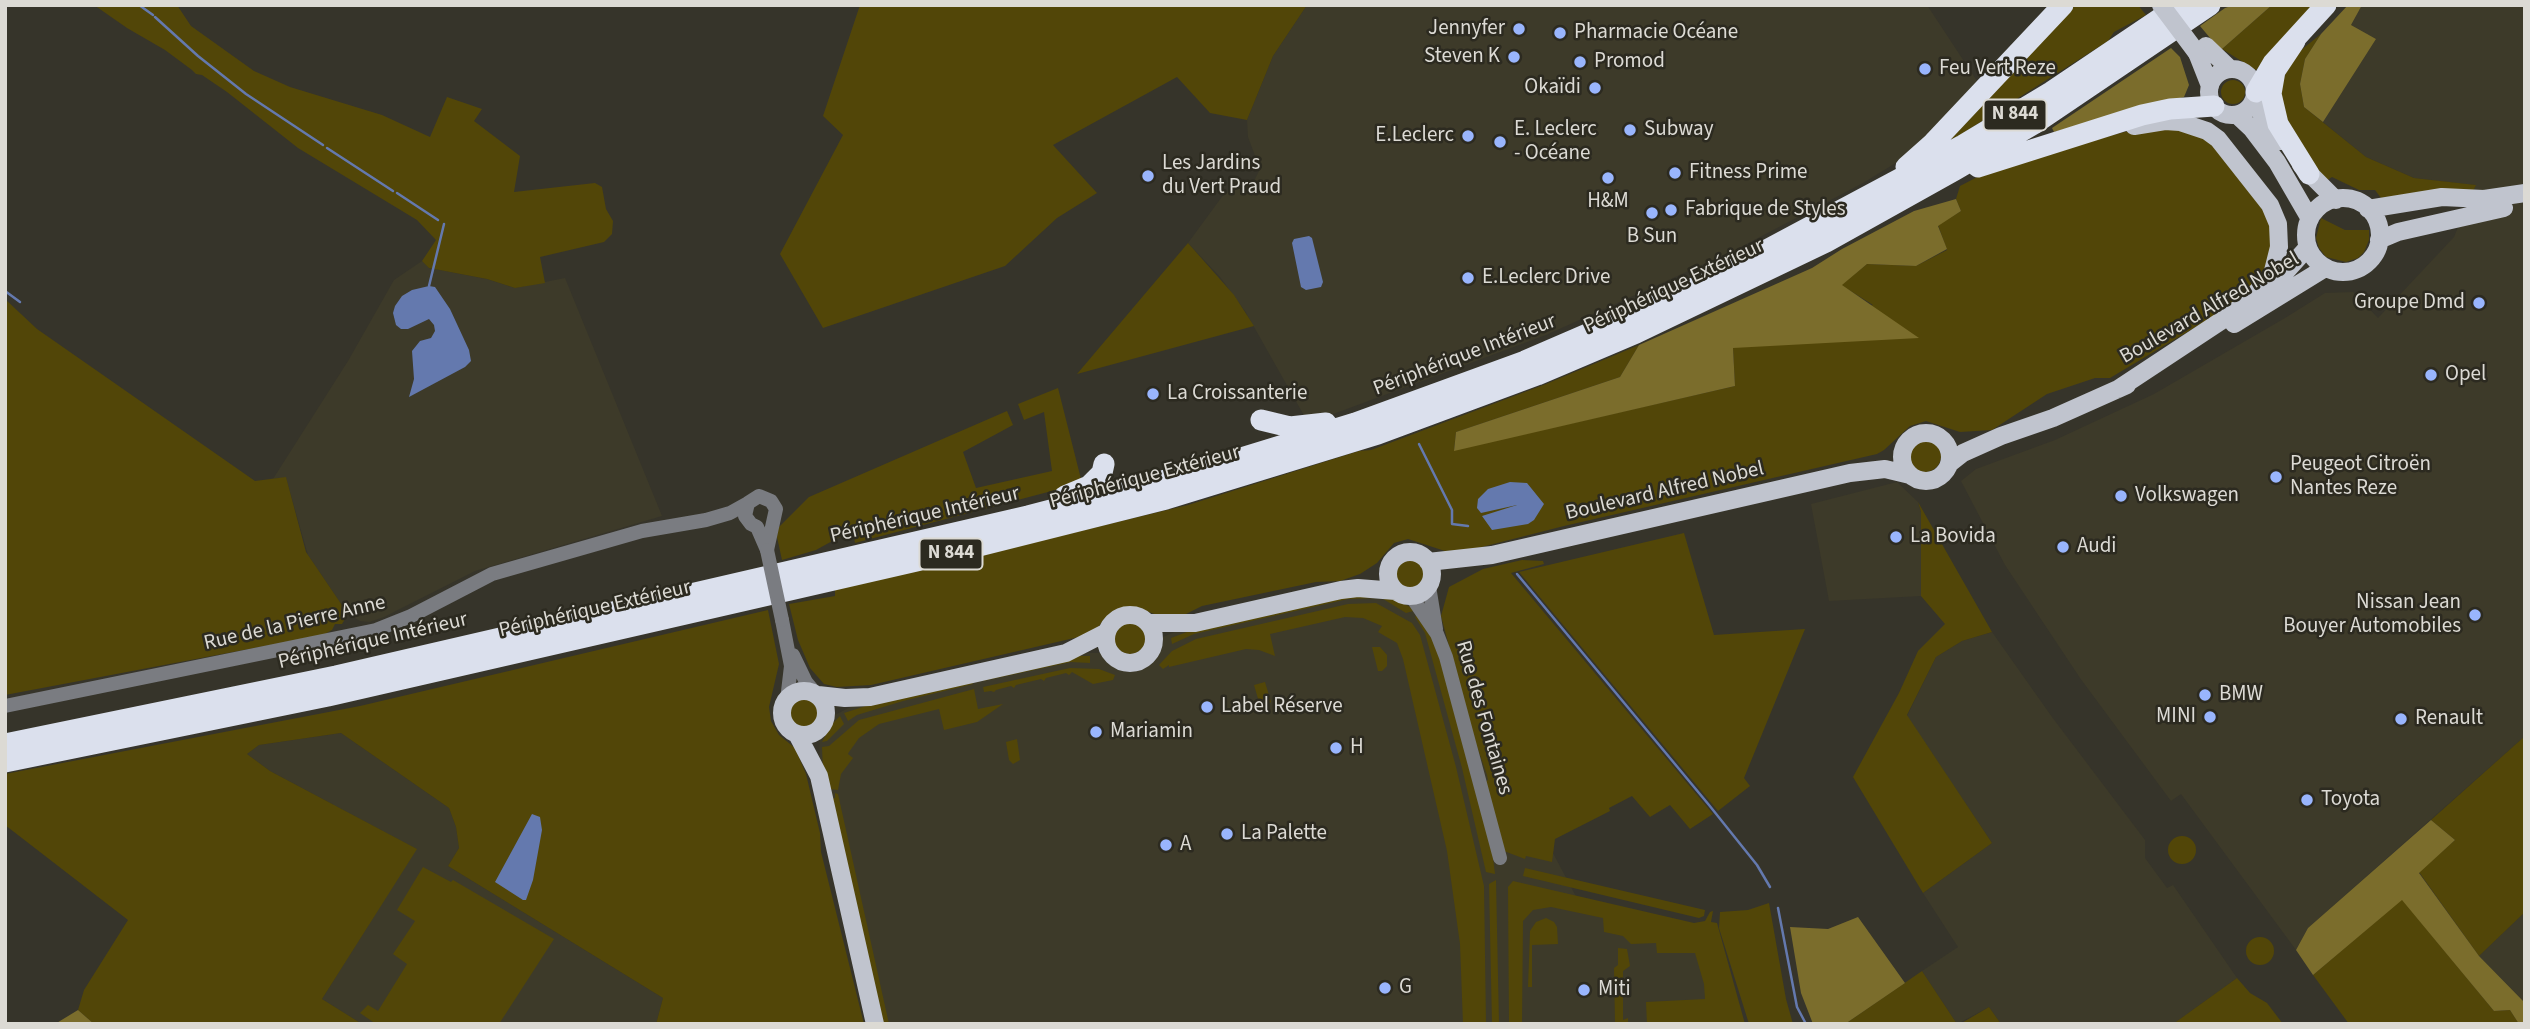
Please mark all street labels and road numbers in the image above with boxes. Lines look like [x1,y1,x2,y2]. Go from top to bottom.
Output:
road number: N 844 [1983,99,2046,130]
street label: Périphérique Extérieur [1580,234,1768,340]
street label: Boulevard Alfred Nobel [2116,247,2304,371]
street label: Périphérique Intérieur [1370,310,1560,402]
street label: Périphérique Extérieur [1047,440,1243,516]
street label: Boulevard Alfred Nobel [1563,457,1767,527]
street label: Périphérique Intérieur [828,482,1022,550]
road number: N 844 [920,538,982,569]
street label: Périphérique Extérieur [497,576,693,644]
street label: Rue de la Pierre Anne [202,591,388,657]
street label: Périphérique Intérieur [276,608,470,676]
street label: Rue des Fontaines [1449,638,1517,798]

